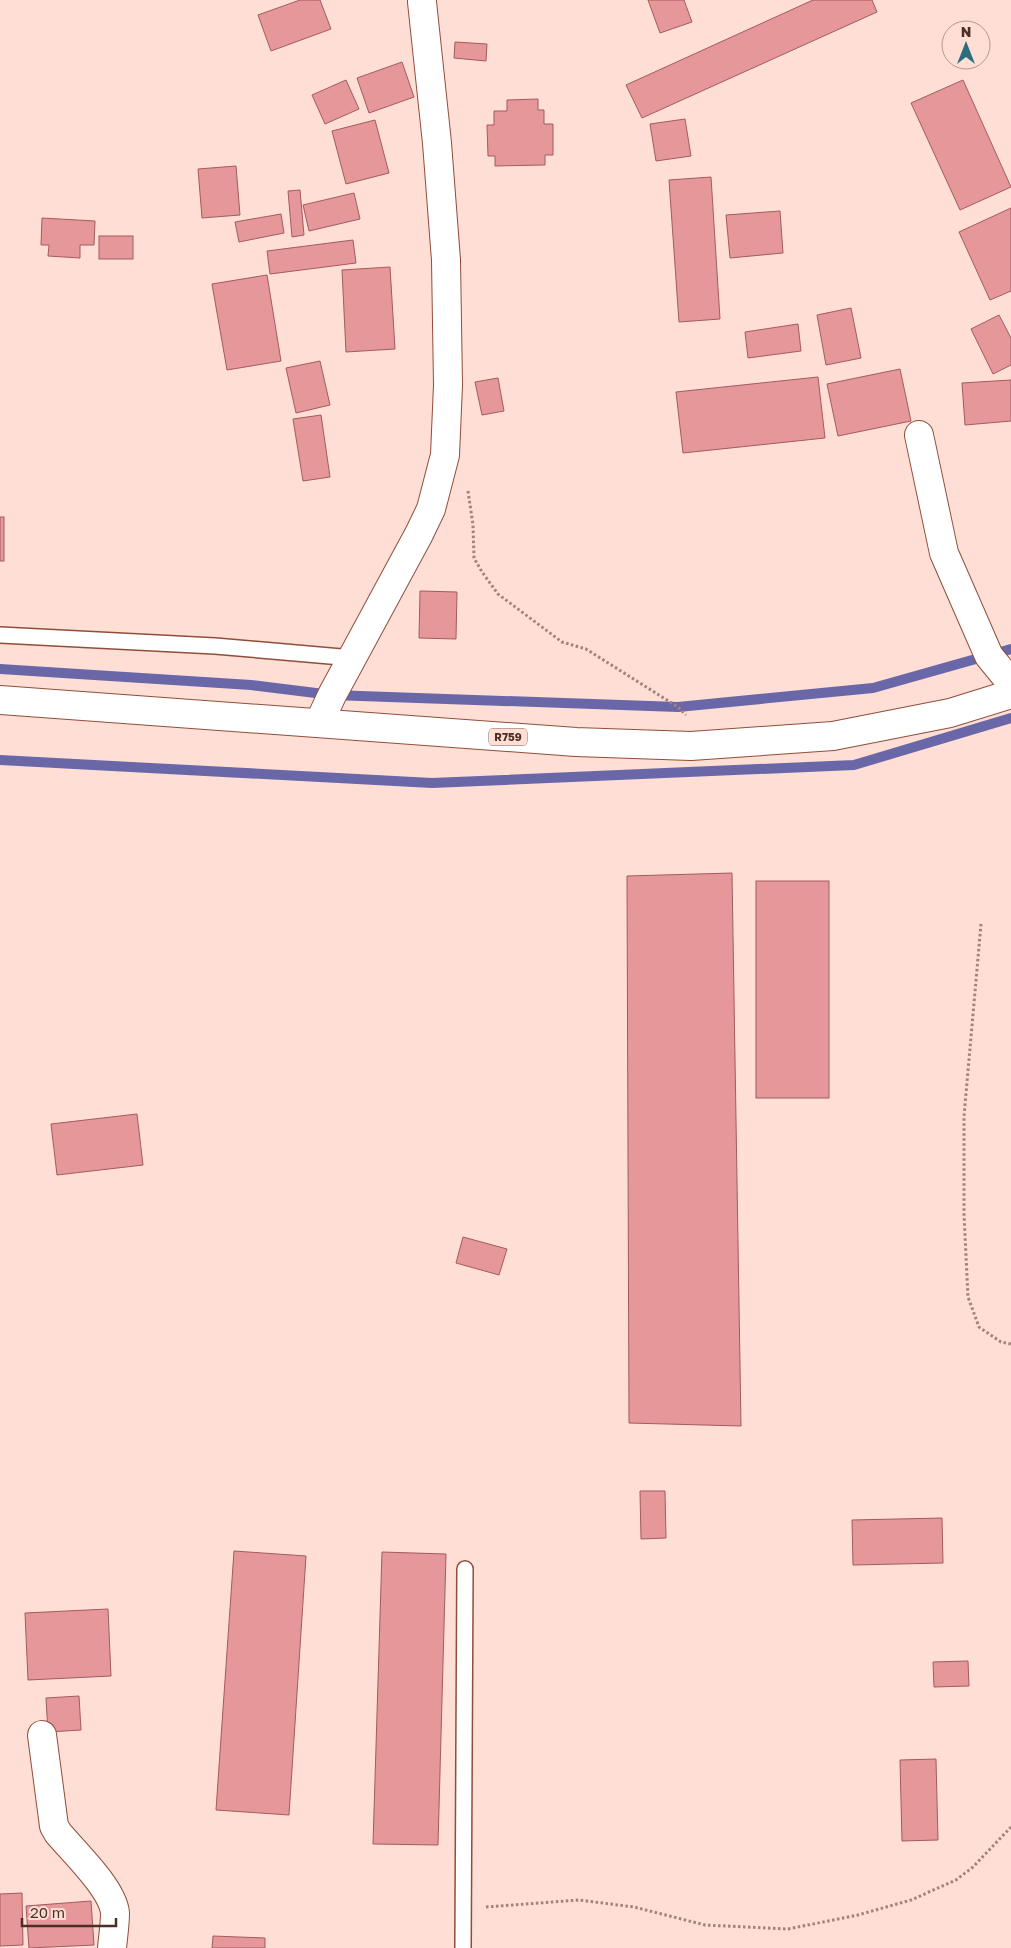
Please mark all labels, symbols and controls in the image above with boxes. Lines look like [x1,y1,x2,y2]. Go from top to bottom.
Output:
north arrow [941,20,991,70]
text: N [961,23,971,40]
road number: R759 [489,729,527,746]
scale bar [22,1896,116,1928]
text: 20 m [30,1903,65,1921]

